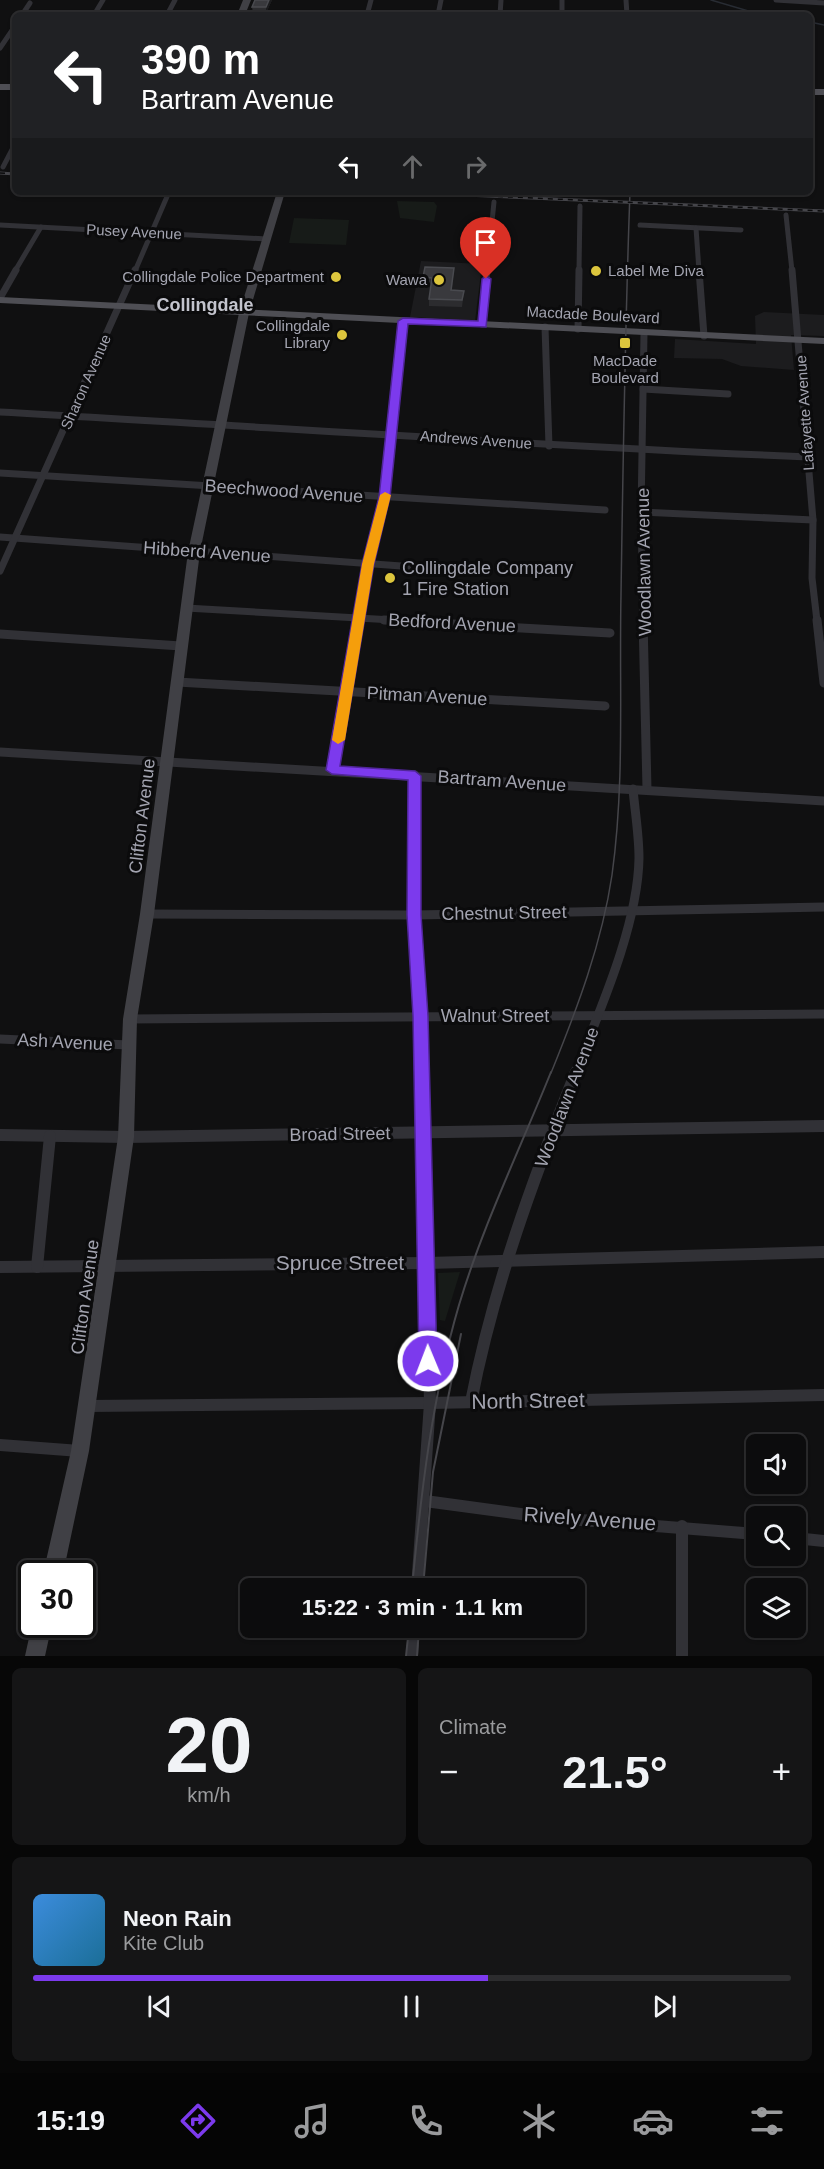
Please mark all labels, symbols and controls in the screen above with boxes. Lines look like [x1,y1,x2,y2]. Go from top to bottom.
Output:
icon: left [42,36,120,114]
text: 390 m [141,36,260,83]
text: Bartram Avenue [141,85,334,115]
icon: left [333,150,366,183]
icon: ahead [396,150,429,183]
icon: right [459,150,492,183]
pin [460,217,511,279]
street label: Pusey Avenue [86,221,182,242]
icon: arrive [469,226,502,259]
place label: Label Me Diva [608,262,705,279]
marker: Label Me Diva [589,264,603,278]
place label: Collingdale Police Department [122,268,325,285]
marker: Collingdale Police Department [329,270,343,284]
place label: Wawa [386,271,428,288]
marker: Wawa [432,273,446,287]
district label: Collingdale [156,295,254,315]
street label: Macdade Boulevard [526,303,660,326]
place label: Collingdale Library [256,317,330,351]
marker: Collingdale Library [335,328,349,342]
street label: Sharon Avenue [57,332,114,432]
marker: MacDade Boulevard [618,336,632,350]
place label: MacDade Boulevard [591,352,659,386]
street label: Lafayette Avenue [792,355,817,471]
street label: Andrews Avenue [419,427,533,452]
street label: Beechwood Avenue [204,475,364,507]
street label: Woodlawn Avenue [633,488,655,636]
street label: Hibberd Avenue [143,538,271,566]
place label: Collingdale Company 1 Fire Station [402,558,573,599]
marker: Collingdale Company 1 Fire Station [383,571,397,585]
street label: Bedford Avenue [388,610,516,636]
street label: Pitman Avenue [366,683,488,709]
street label: Clifton Avenue [125,757,159,875]
street label: Bartram Avenue [437,767,567,795]
street label: Chestnut Street [441,902,567,924]
street label: Walnut Street [441,1006,549,1026]
street label: Woodlawn Avenue [531,1024,603,1170]
street label: Ash Avenue [17,1030,113,1054]
street label: Broad Street [289,1123,391,1145]
street label: Clifton Avenue [67,1238,103,1356]
street label: Spruce Street [276,1251,404,1274]
position arrow [396,1329,460,1393]
street label: North Street [471,1388,585,1413]
map controls [746,1434,806,1638]
button: sound [746,1434,806,1494]
street label: Rively Avenue [523,1502,657,1535]
button: search [746,1506,806,1566]
speed limit sign: 30 [18,1560,96,1638]
button: layers [746,1578,806,1638]
text: 15:22 · 3 min · 1.1 km [302,1595,523,1620]
text: 20 [166,1701,252,1789]
text: Climate [439,1716,507,1738]
text: 21.5° [562,1747,668,1798]
text: − [439,1753,458,1790]
text: + [772,1753,791,1790]
text: km/h [187,1784,231,1806]
text: Neon Rain [123,1906,232,1931]
text: Kite Club [123,1932,204,1954]
icon: previous [143,1990,176,2023]
icon: pause [395,1990,428,2023]
icon: next [648,1990,681,2023]
icon: directions [177,2100,219,2142]
icon: music [291,2100,333,2142]
icon: phone [405,2100,447,2142]
icon: climate [518,2100,560,2142]
icon: car [632,2100,674,2142]
icon: filters [746,2100,788,2142]
text: 15:19 [36,2106,105,2136]

